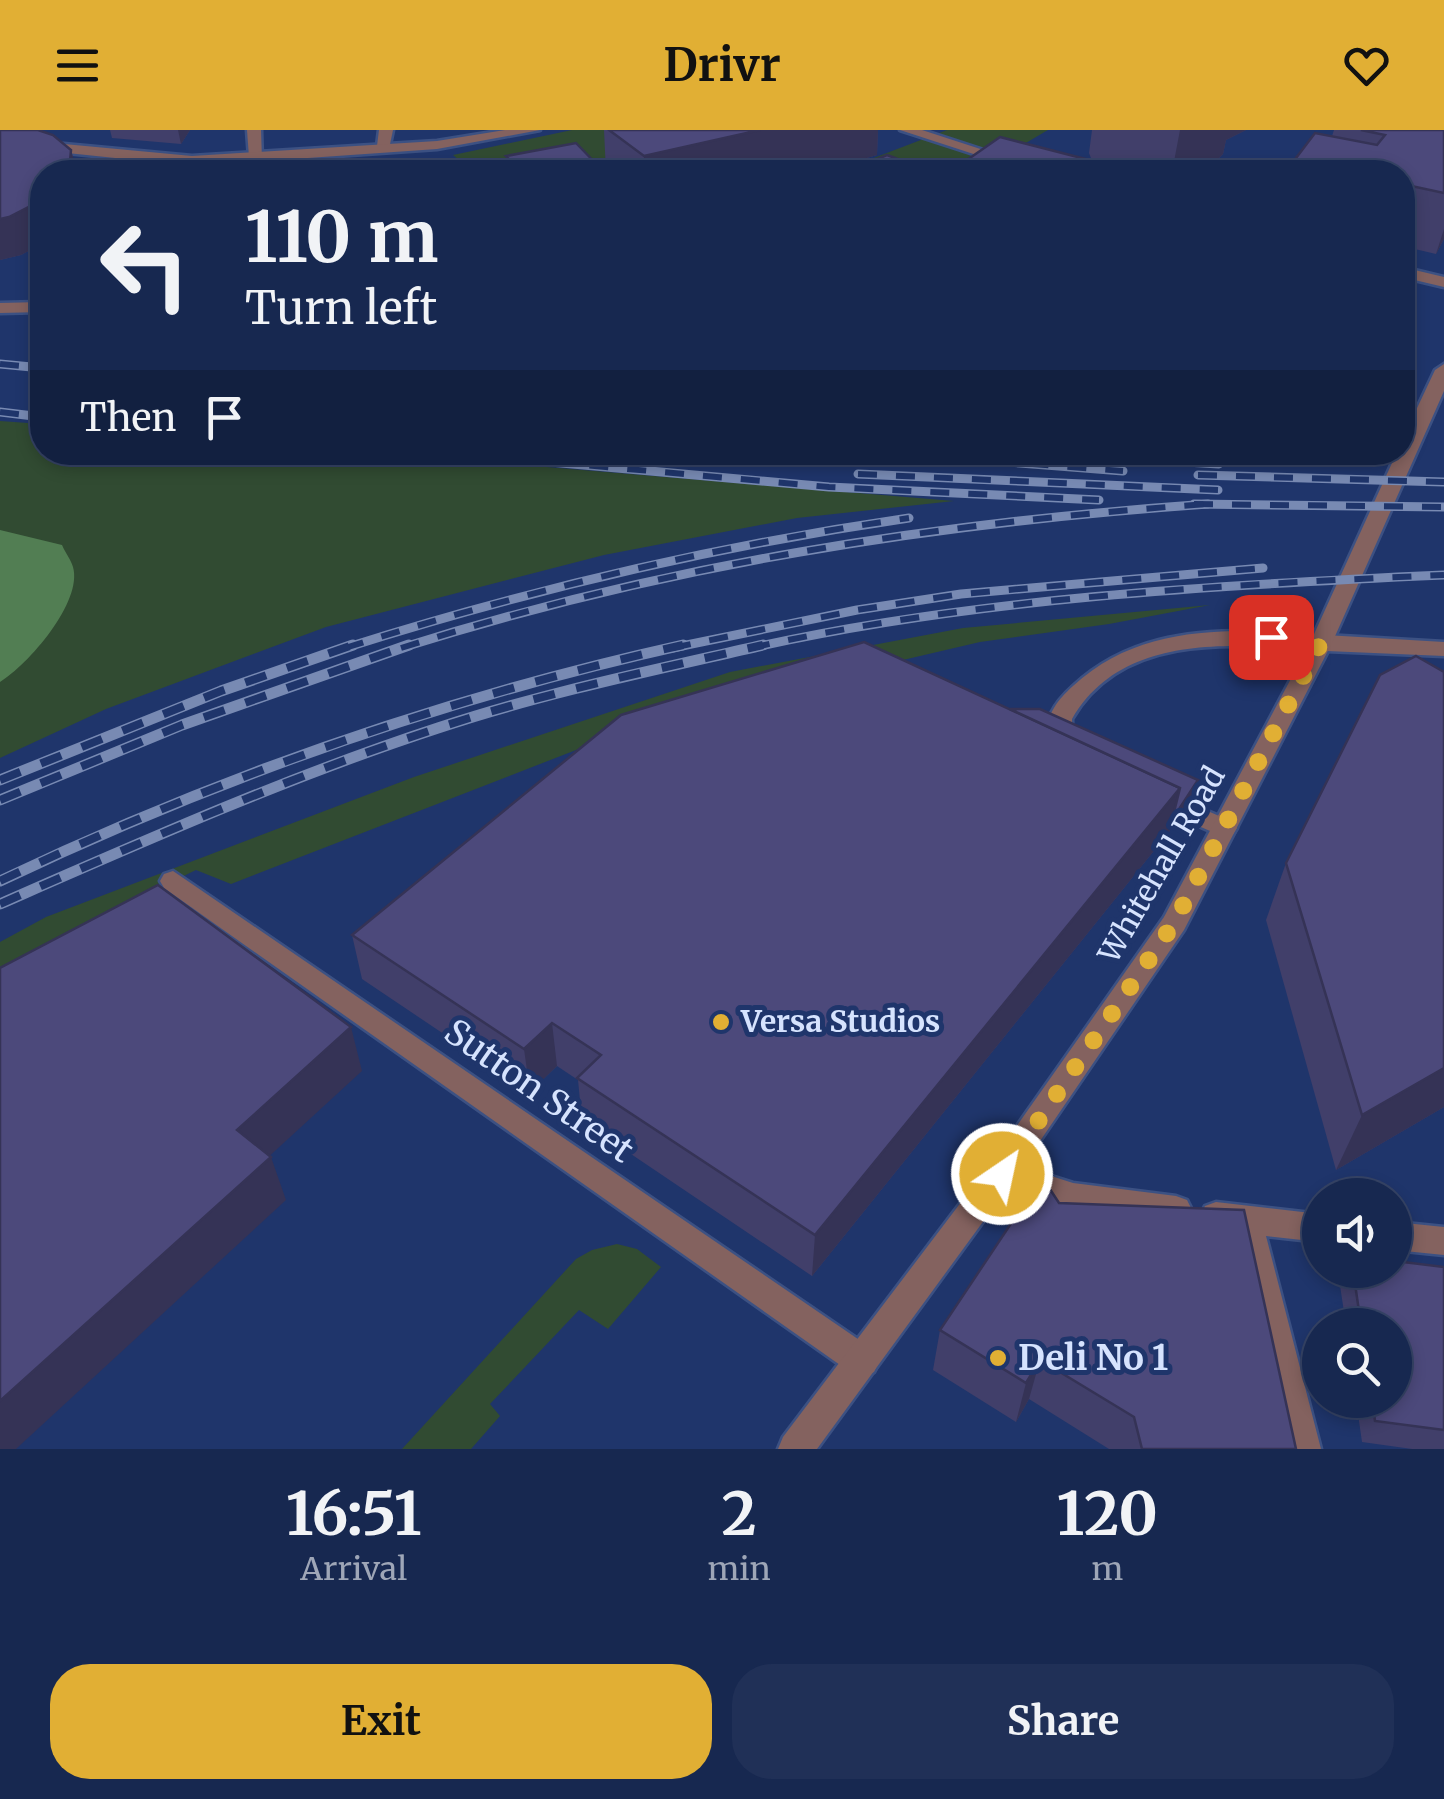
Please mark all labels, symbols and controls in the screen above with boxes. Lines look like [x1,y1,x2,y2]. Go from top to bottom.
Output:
text: Drivr [663,37,781,93]
icon: menu [50,38,105,93]
icon: heart [1339,38,1394,93]
text: 110 m [245,193,438,281]
icon: left [80,200,210,330]
text: Turn left [245,280,437,336]
icon: arrive [197,390,252,445]
text: Then [80,394,177,441]
pin [1229,595,1314,680]
icon: arrive [1244,610,1299,665]
street label: Whitehall Road [1089,759,1233,970]
place label: Versa Studios [740,1002,940,1040]
street label: Sutton Street [436,1010,642,1173]
marker: Versa Studios [710,1011,732,1033]
position arrow [950,1122,1054,1226]
map controls [1302,1178,1412,1418]
button: sound [1302,1178,1412,1288]
button: search [1302,1308,1412,1418]
place label: Deli No 1 [1018,1336,1168,1380]
marker: Deli No 1 [987,1347,1009,1369]
text: 16:51 [286,1476,422,1551]
text: 2 [721,1476,757,1551]
text: 120 [1057,1476,1158,1551]
text: Arrival [300,1549,407,1589]
text: min [707,1549,771,1589]
text: m [1091,1549,1123,1589]
button: Exit [50,1664,712,1779]
button: Share [732,1664,1394,1779]

